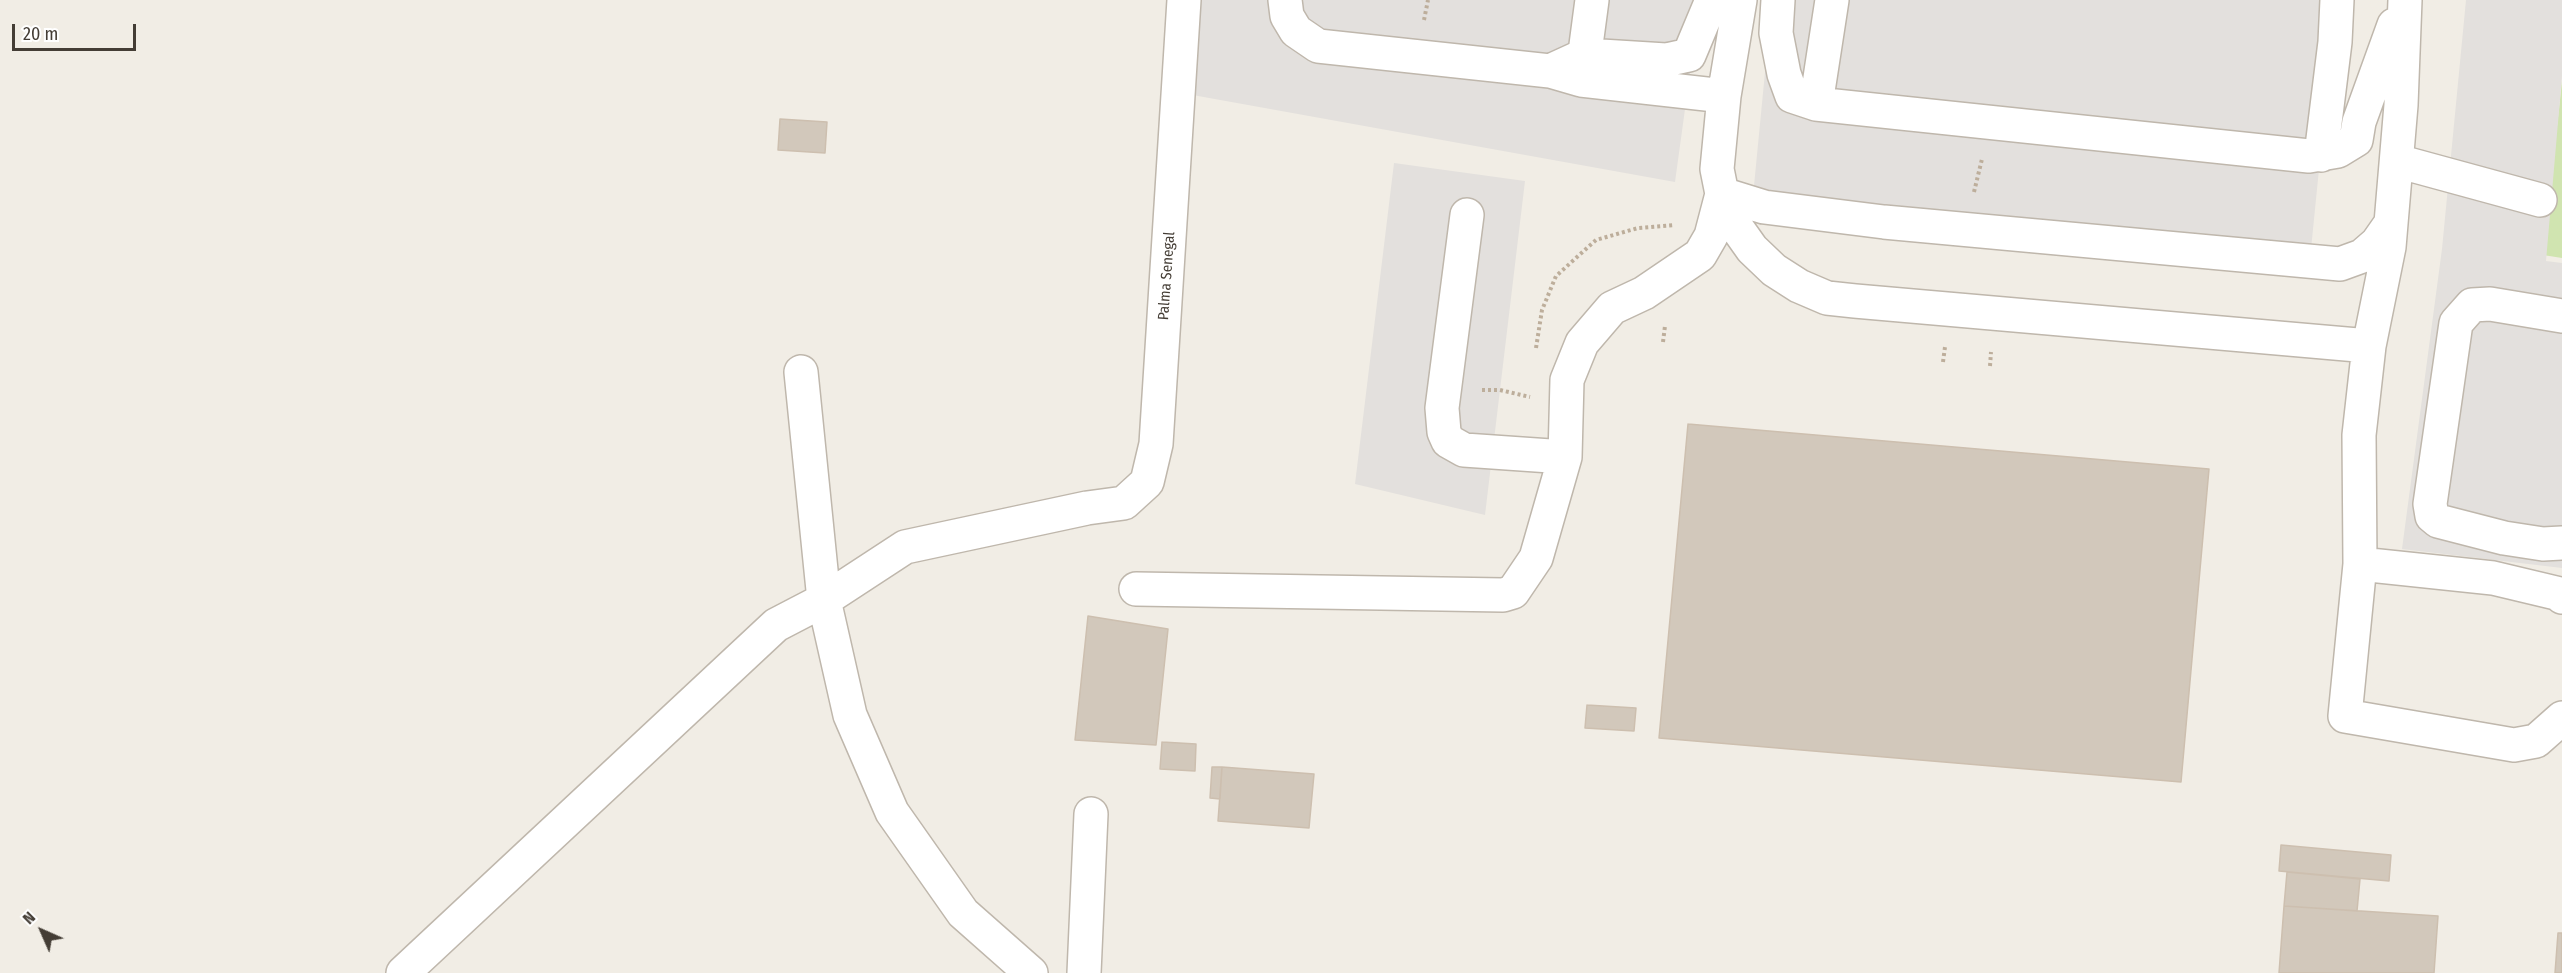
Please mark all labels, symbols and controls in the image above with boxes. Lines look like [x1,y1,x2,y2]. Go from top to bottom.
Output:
scale bar [15,12,140,50]
text: 20 m [23,23,58,45]
street label: Palma Senegal [1155,231,1179,321]
north arrow [12,901,72,961]
text: N [19,908,39,928]

